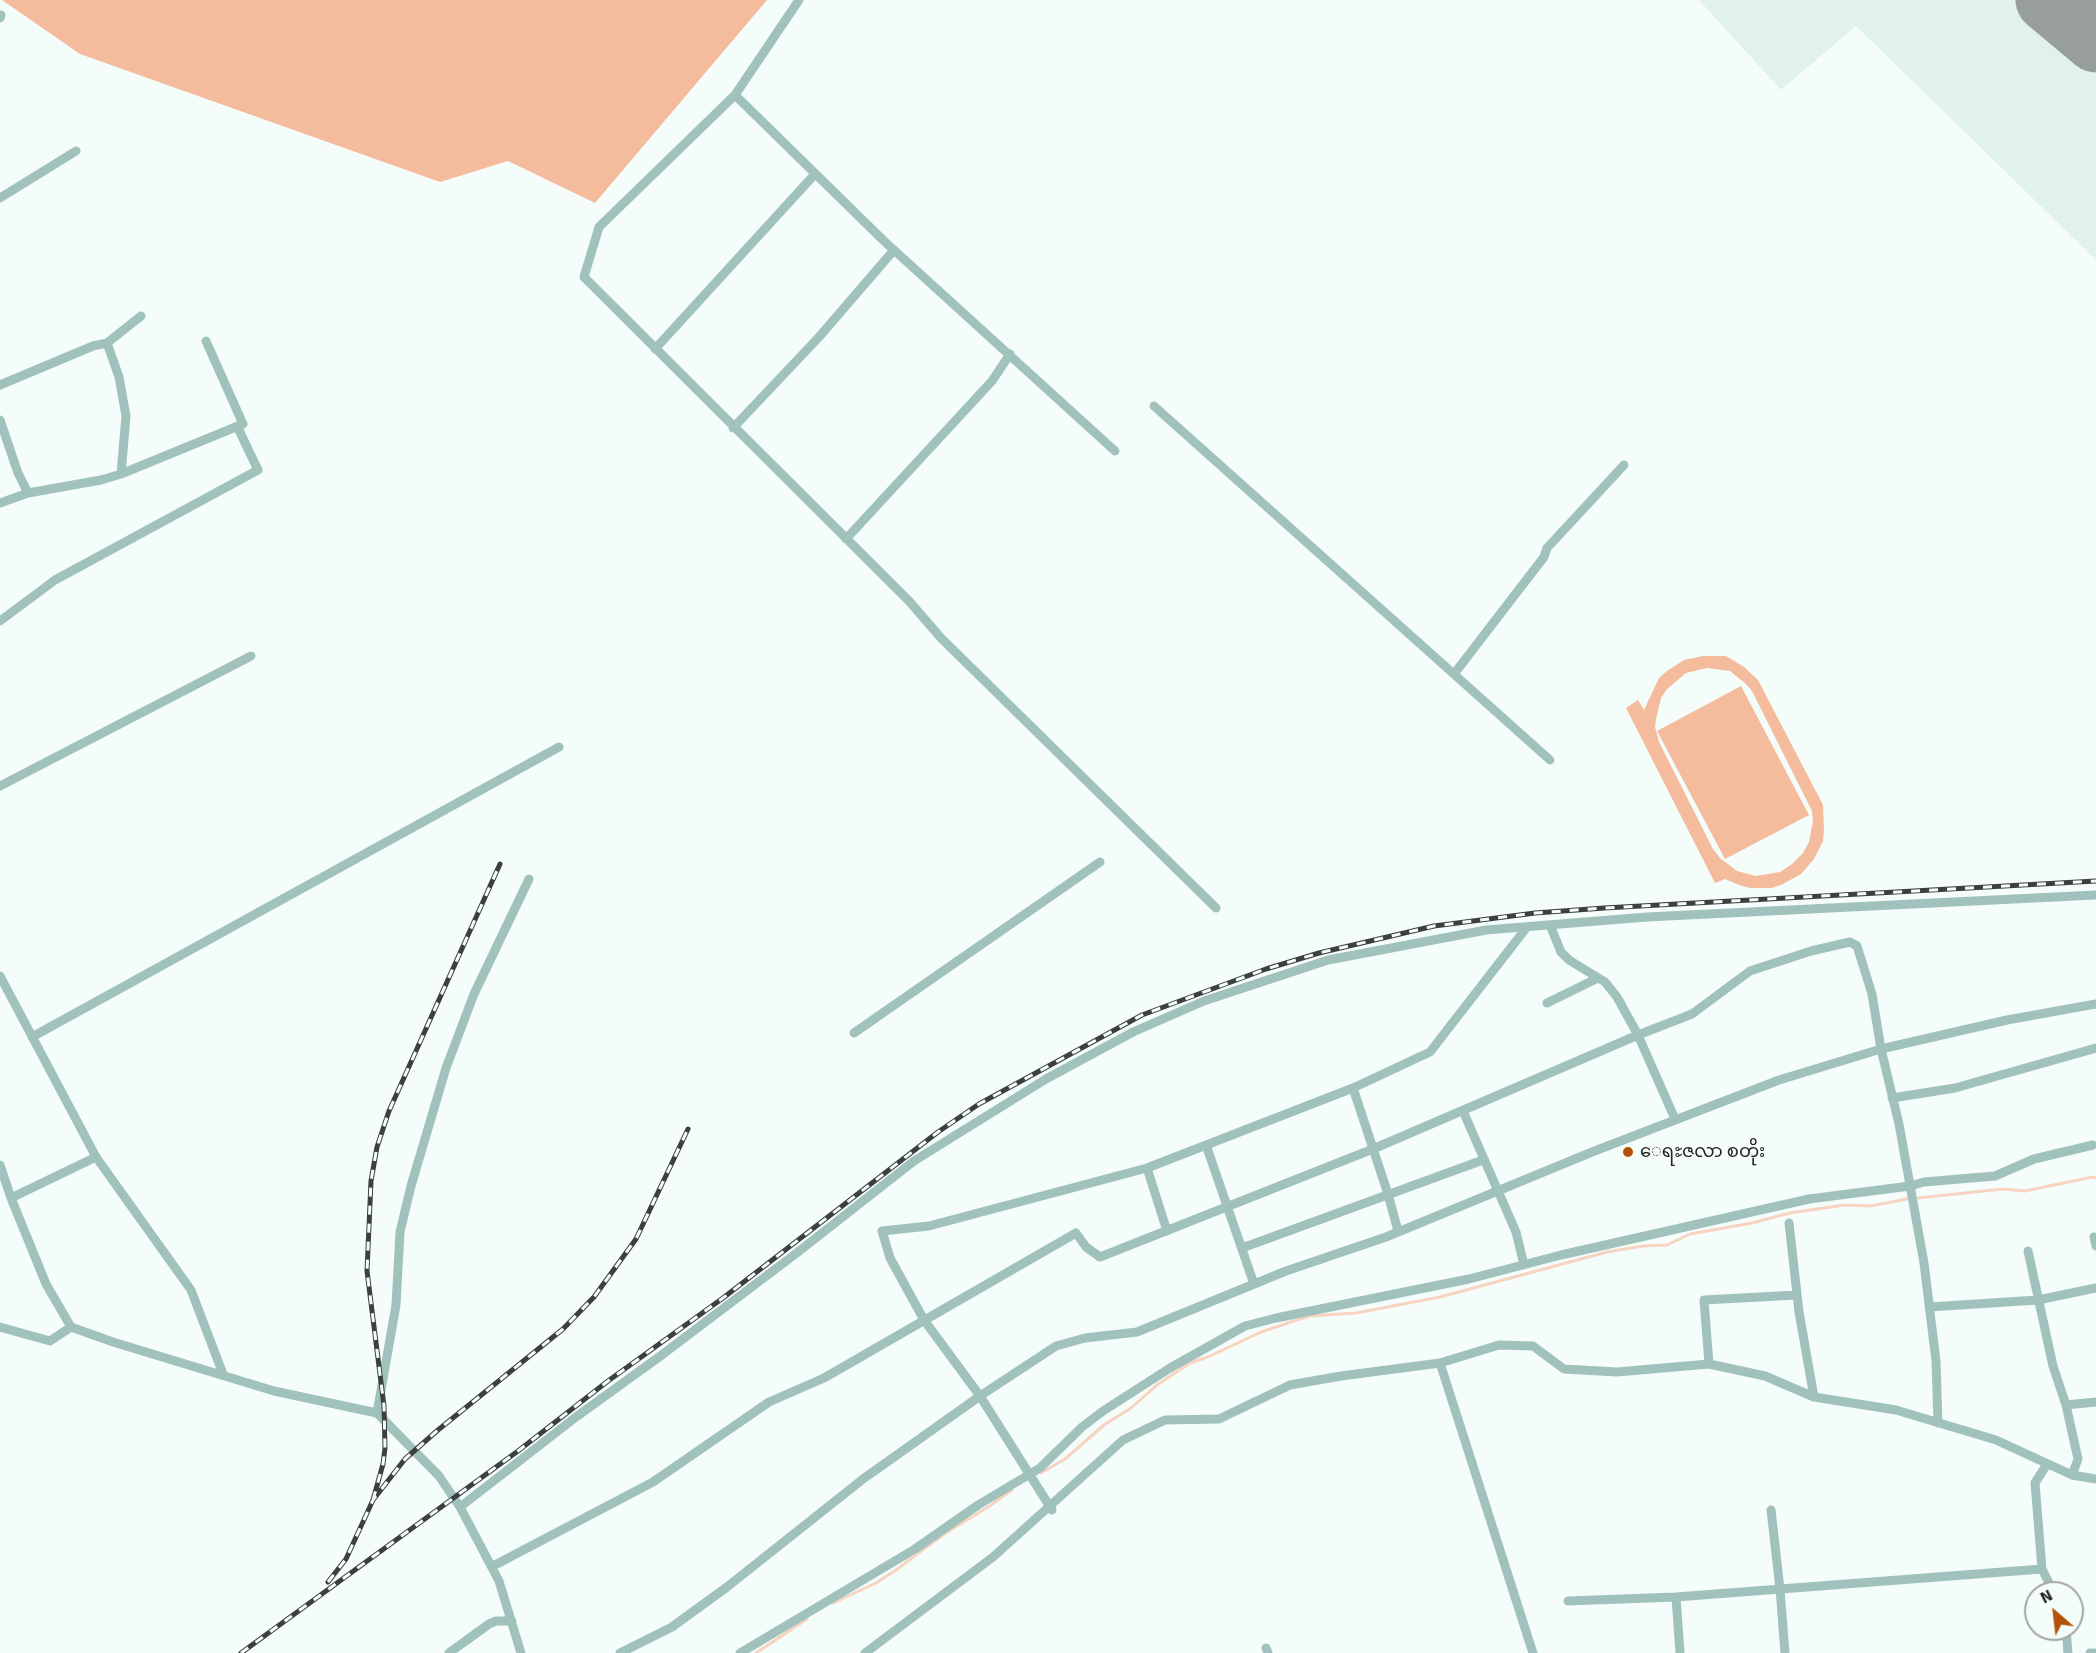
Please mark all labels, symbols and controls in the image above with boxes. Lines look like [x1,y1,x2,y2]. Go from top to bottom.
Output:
place label: ေရႊဇလာ စတိုး [1640,1141,1765,1163]
marker: ေရႊဇလာ စတိုး [1621,1145,1635,1159]
north arrow [2024,1581,2084,1641]
text: N [2037,1585,2056,1608]

